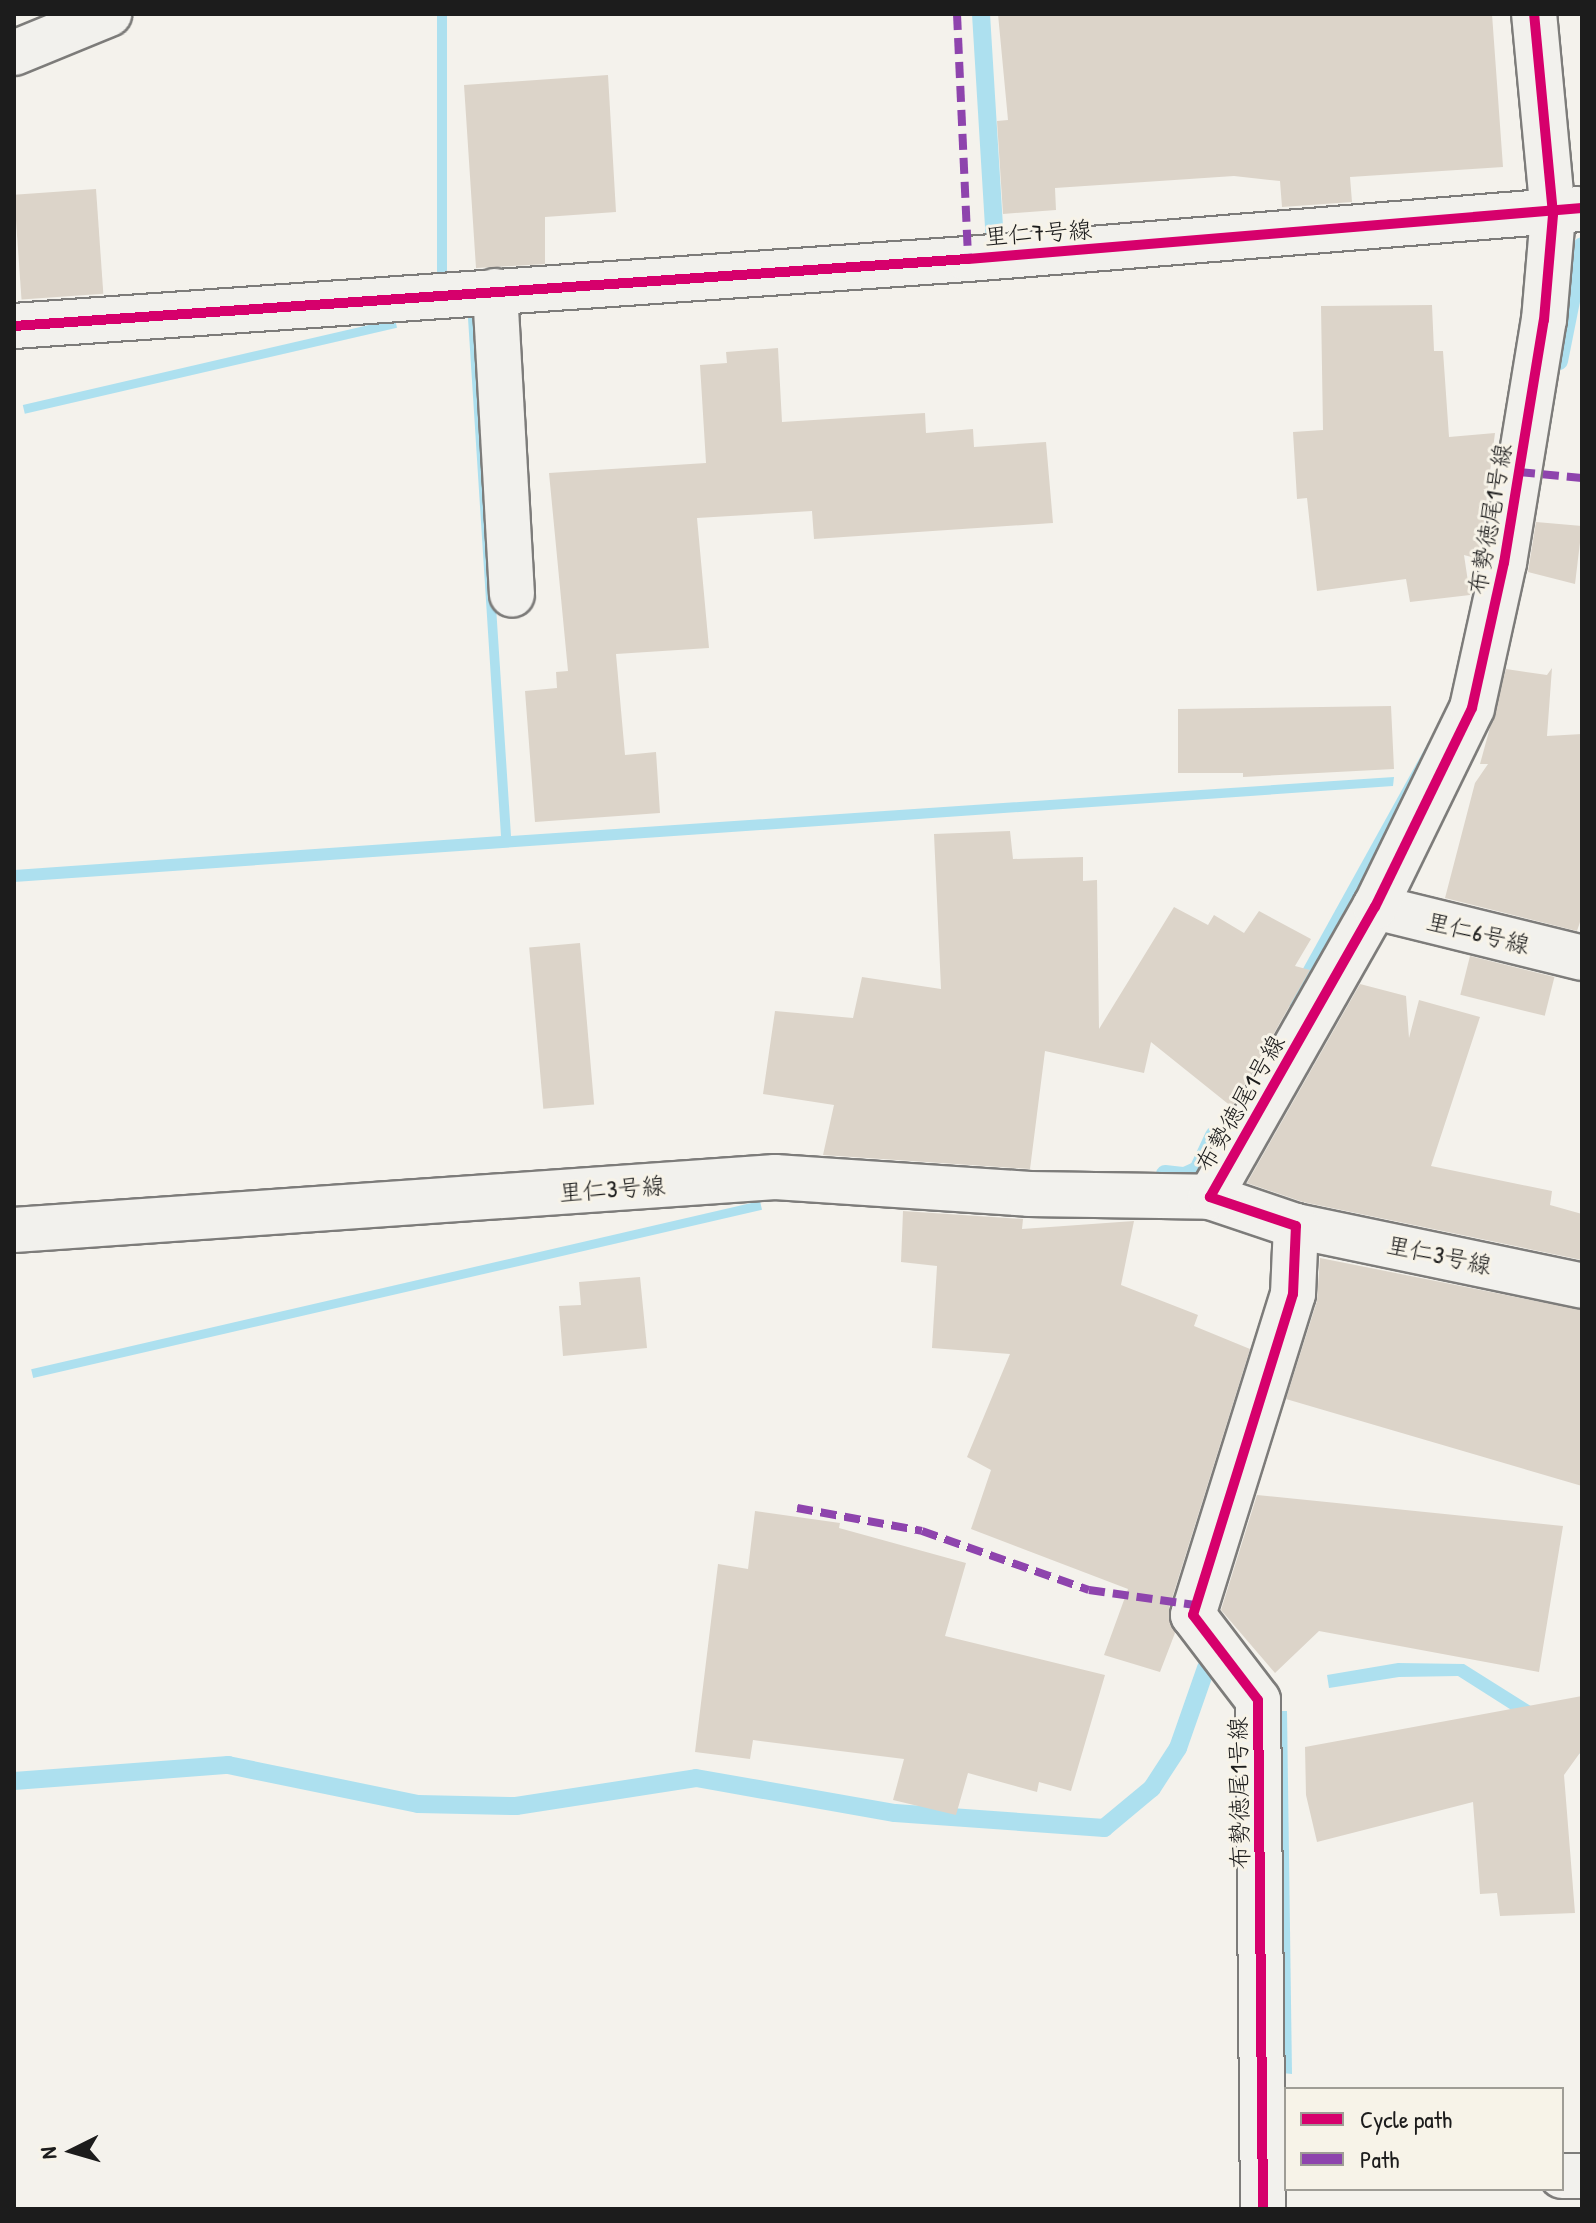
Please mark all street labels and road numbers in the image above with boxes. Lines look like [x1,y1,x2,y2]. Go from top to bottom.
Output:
street label: 里仁7号線 [983,215,1093,251]
street label: 布勢徳尾1号線 [1463,441,1517,597]
street label: 里仁6号線 [1423,906,1533,960]
street label: 布勢徳尾1号線 [1189,1030,1291,1176]
street label: 里仁3号線 [558,1171,666,1207]
street label: 里仁3号線 [1384,1230,1494,1280]
street label: 布勢徳尾1号線 [1223,1716,1255,1870]

